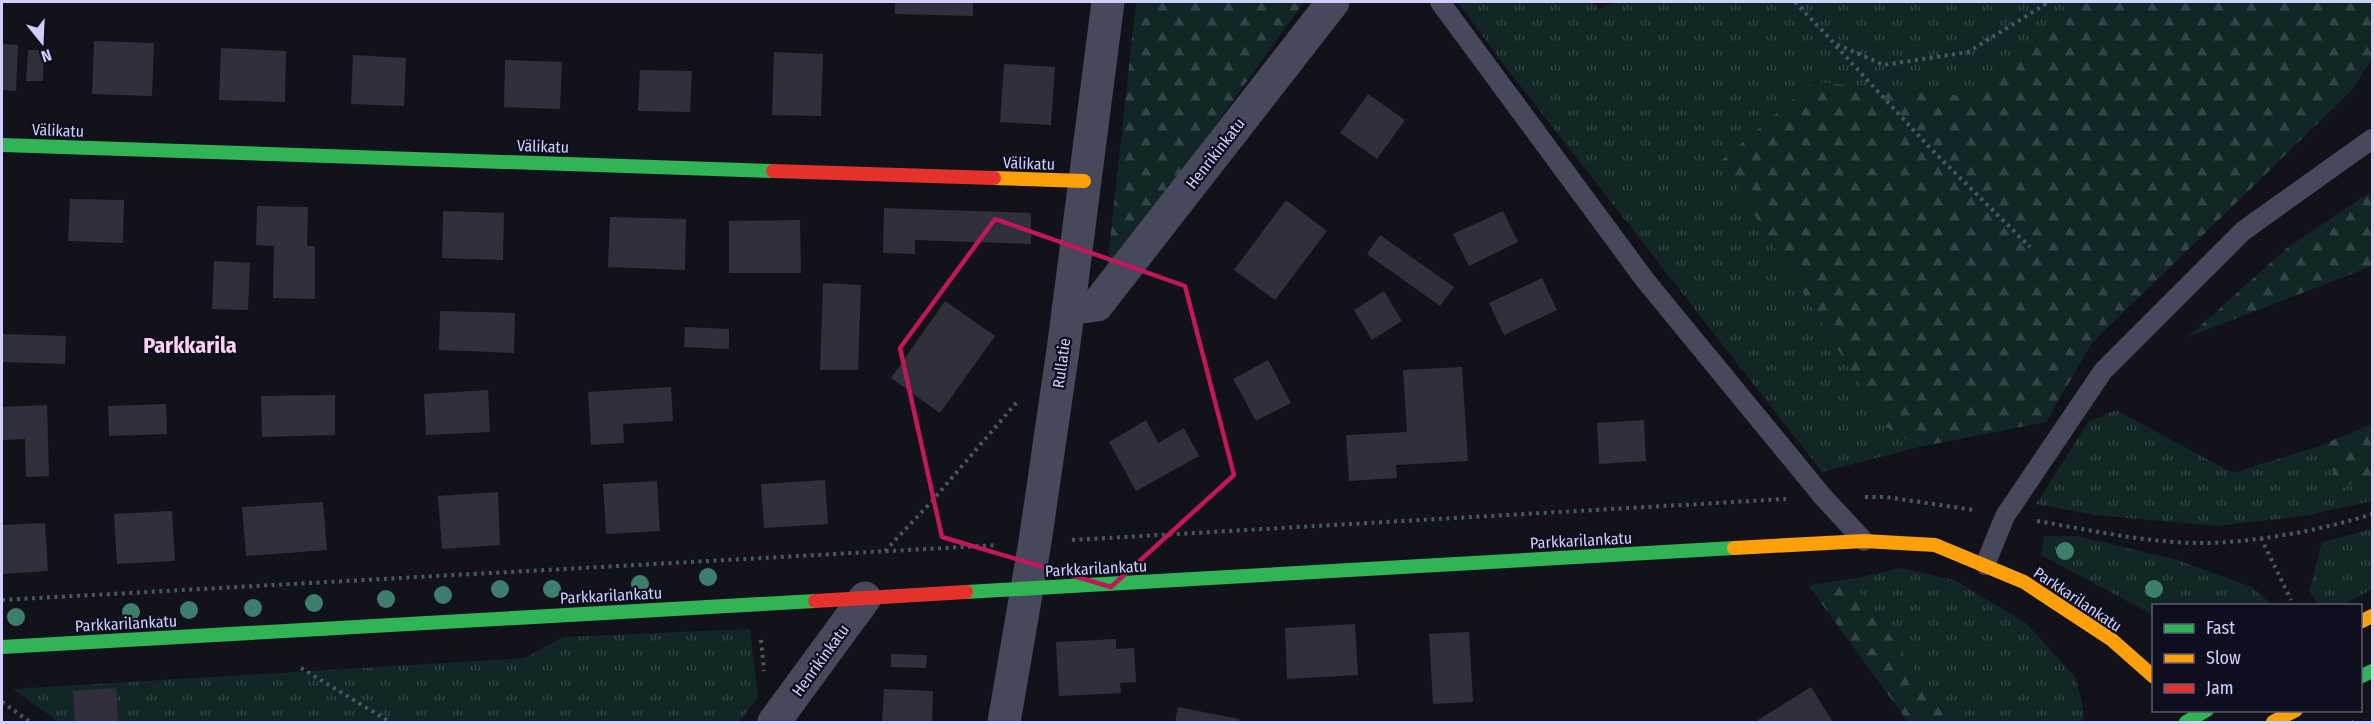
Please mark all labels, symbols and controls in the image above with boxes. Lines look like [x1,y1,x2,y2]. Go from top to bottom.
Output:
north arrow [12,12,72,72]
text: N [39,45,54,66]
street label: Henrikinkatu [1182,114,1249,192]
street label: Välikatu [32,120,84,141]
street label: Välikatu [517,136,569,157]
street label: Välikatu [1003,153,1055,174]
district label: Parkkarila [143,332,237,359]
street label: Rullatie [1049,337,1074,389]
street label: Parkkarilankatu [1530,528,1633,553]
street label: Parkkarilankatu [1045,556,1148,581]
street label: Parkkarilankatu [2030,563,2125,636]
street label: Parkkarilankatu [560,583,663,608]
legend [2152,604,2362,712]
street label: Parkkarilankatu [75,611,178,636]
text: Fast [2206,617,2235,639]
street label: Henrikinkatu [788,621,853,700]
text: Slow [2206,647,2241,669]
text: Jam [2206,677,2234,699]

